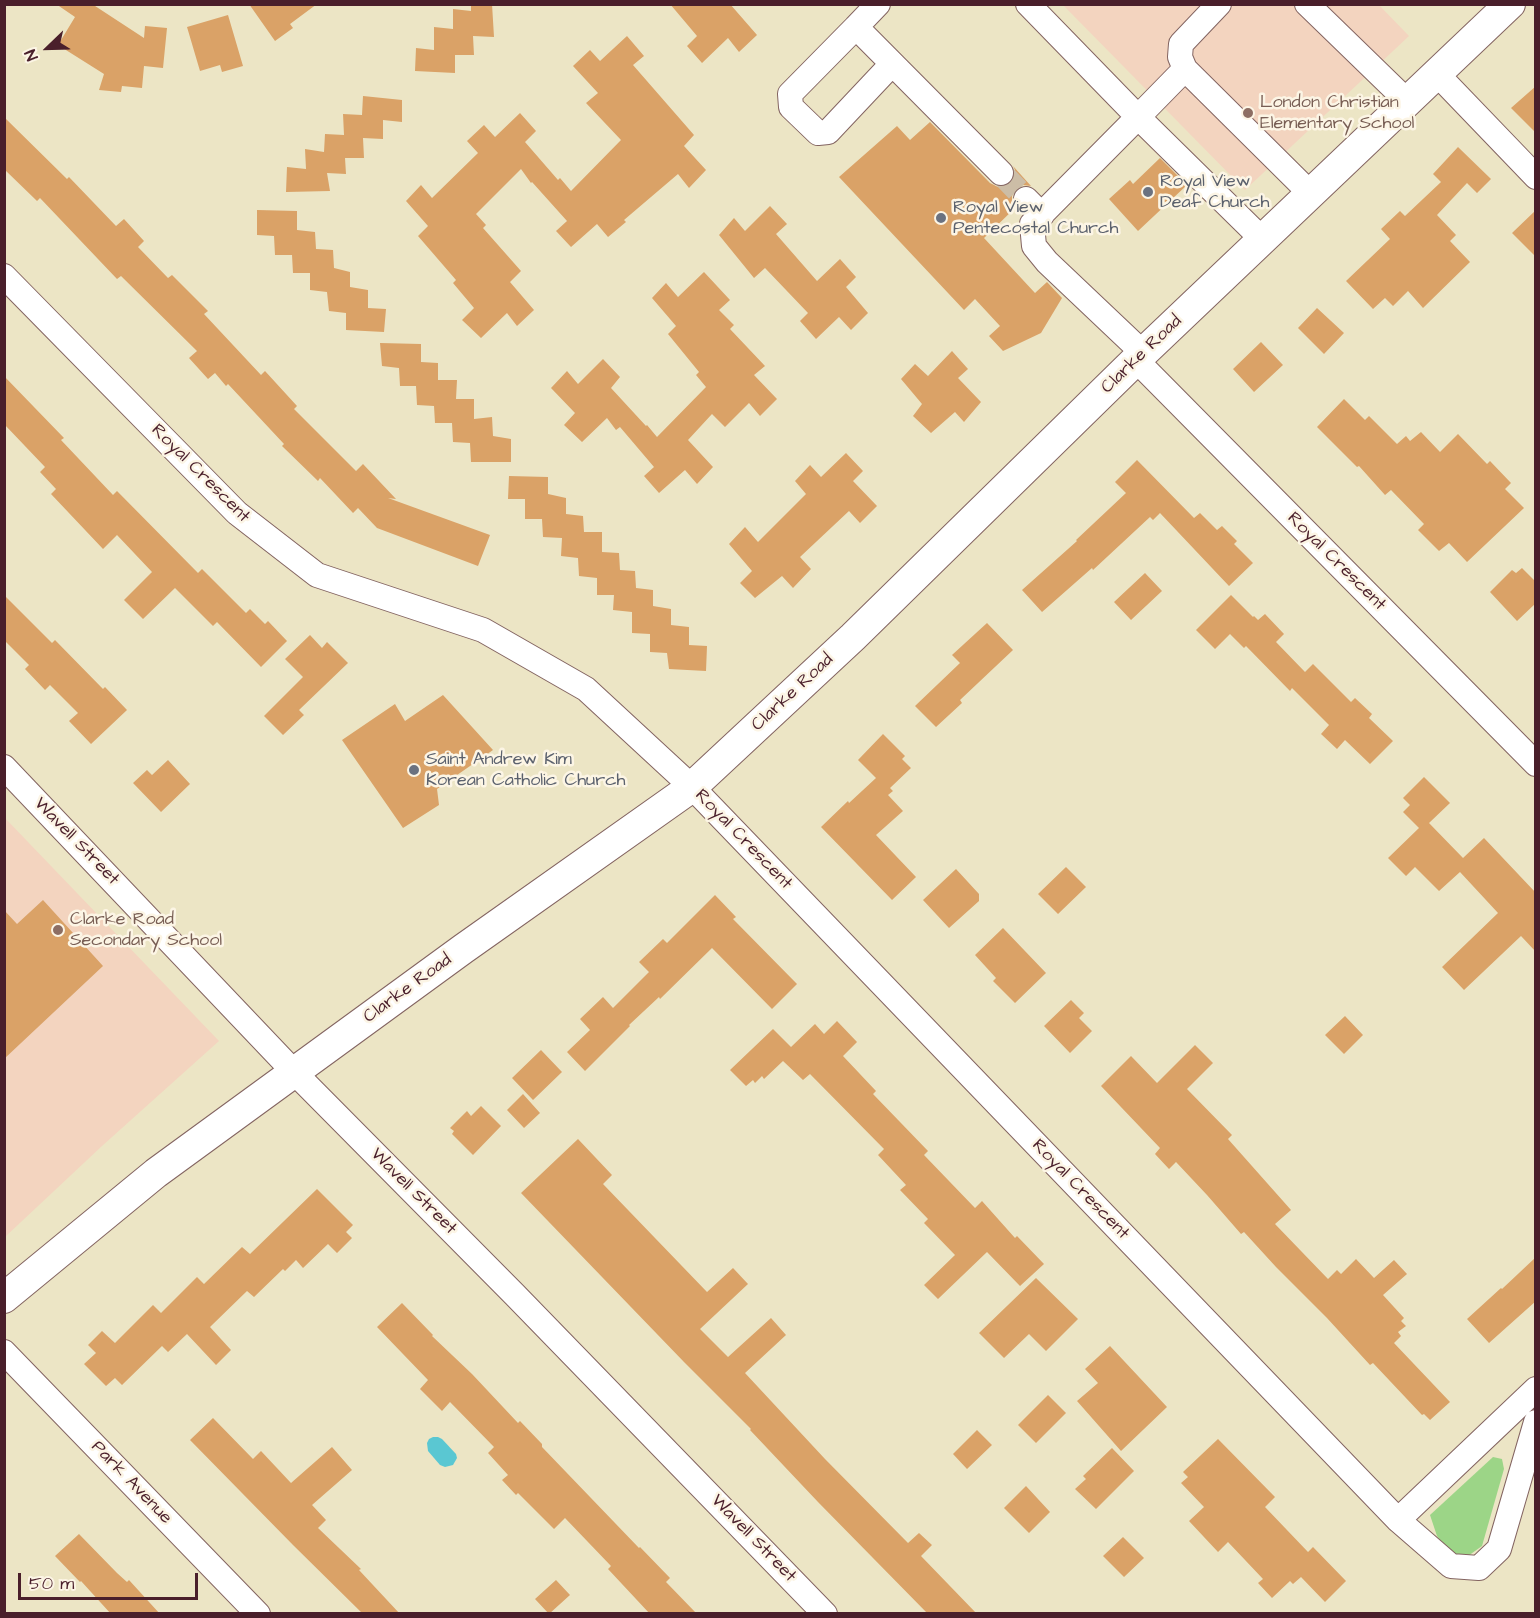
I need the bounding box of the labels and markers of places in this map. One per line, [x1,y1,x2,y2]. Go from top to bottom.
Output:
place label: London Christian Elementary School [1260,92,1414,134]
marker: London Christian Elementary School [1241,106,1255,120]
place label: Royal View Deaf Church [1160,171,1269,213]
marker: Royal View Deaf Church [1141,185,1155,199]
place label: Royal View Pentecostal Church [953,197,1118,240]
marker: Royal View Pentecostal Church [934,211,948,225]
place label: Saint Andrew Kim Korean Catholic Church [426,749,625,792]
marker: Saint Andrew Kim Korean Catholic Church [407,763,421,777]
place label: Clarke Road Secondary School [70,909,222,952]
marker: Clarke Road Secondary School [51,923,65,937]

